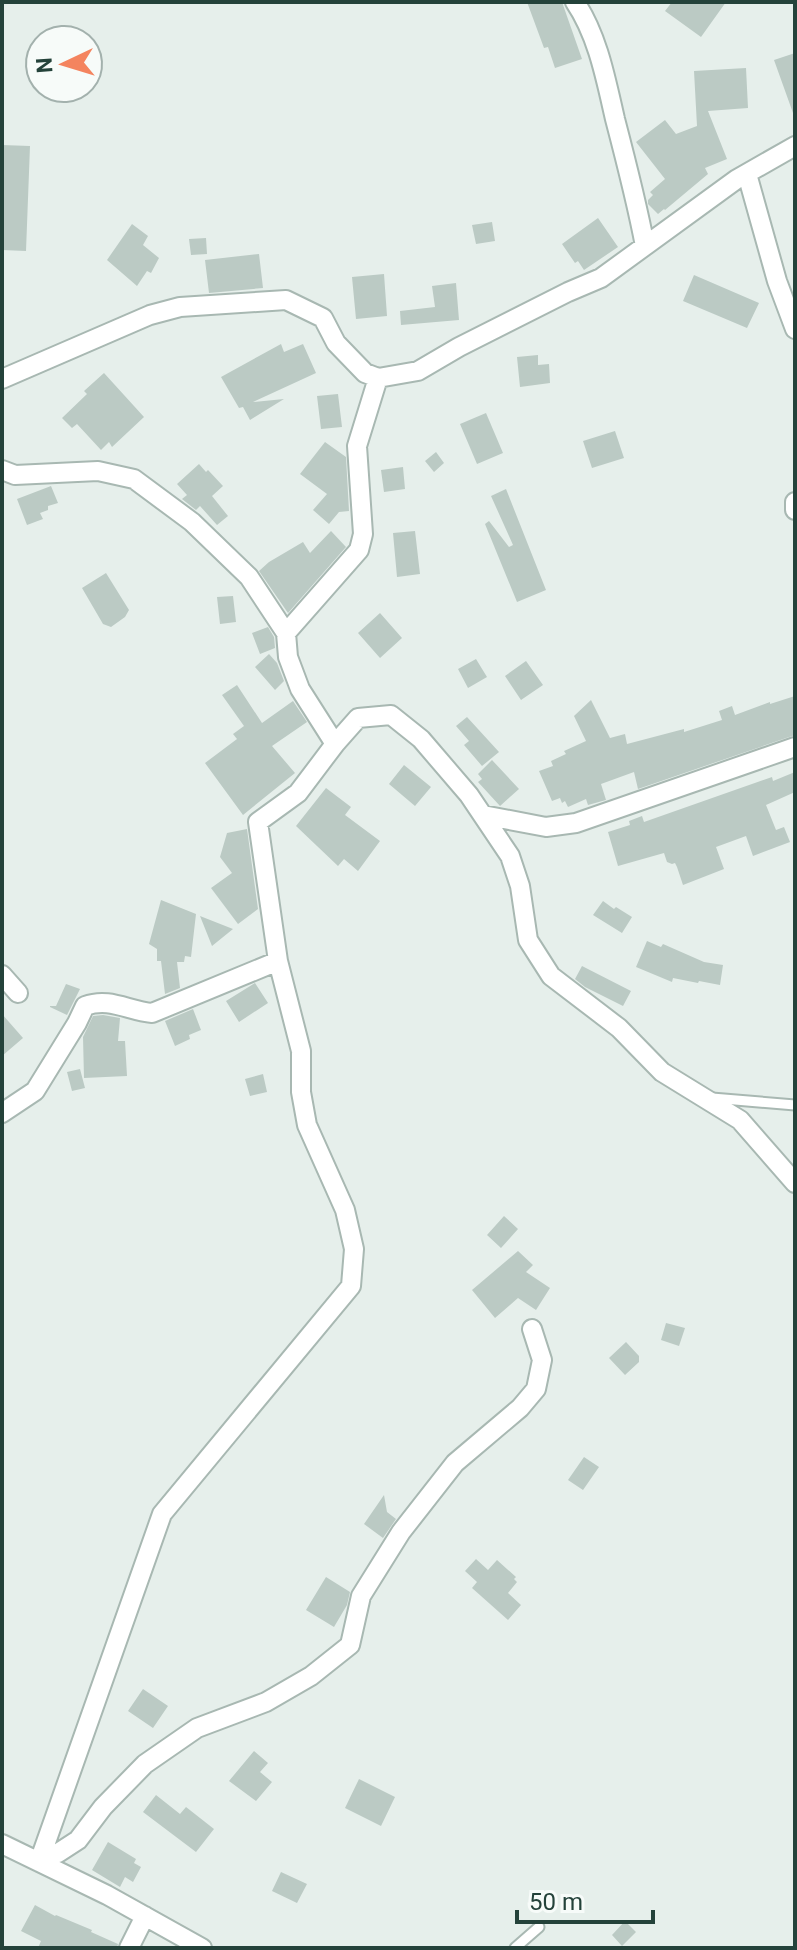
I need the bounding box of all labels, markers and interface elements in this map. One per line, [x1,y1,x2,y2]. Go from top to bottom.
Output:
north arrow [24,24,104,104]
text: N [32,57,58,74]
scale bar [517,1874,653,1924]
text: 50 m [529,1888,583,1916]

